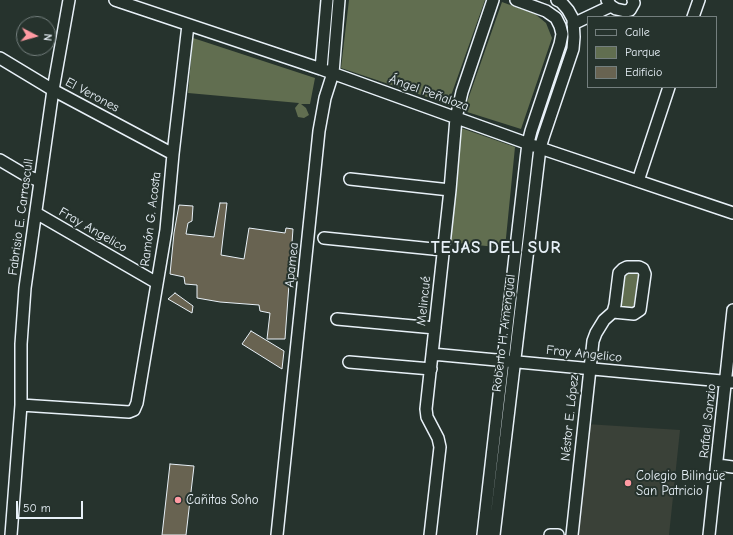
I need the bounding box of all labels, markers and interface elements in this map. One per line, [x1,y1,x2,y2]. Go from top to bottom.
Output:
north arrow [16,16,56,56]
legend [587,16,717,88]
text: Calle [625,25,650,39]
text: N [41,33,54,41]
text: Parque [625,45,660,59]
text: Edificio [625,65,662,79]
street label: Ángel Peñaloza [387,71,471,115]
street label: El Verones [62,74,122,116]
street label: Fabrisio E. Carrascull [5,158,37,276]
street label: Ramón G. Acosta [137,171,165,267]
street label: Fray Angelico [56,204,130,256]
district label: TEJAS DEL SUR [431,238,561,258]
street label: Apamea [282,242,302,288]
street label: Roberto H. Amengual [489,273,519,393]
street label: Melincué [414,275,434,327]
street label: Fray Angelico [545,342,623,366]
street label: Néstor E. López [558,374,582,462]
street label: Rafael Sanzio [696,383,720,459]
place label: Colegio Bilingüe San Patricio [636,468,725,499]
marker: Colegio Bilingüe San Patricio [623,478,633,488]
place label: Cañitas Soho [186,492,259,508]
scale bar [18,493,85,519]
marker: Cañitas Soho [173,495,183,505]
text: 50 m [23,501,51,515]

